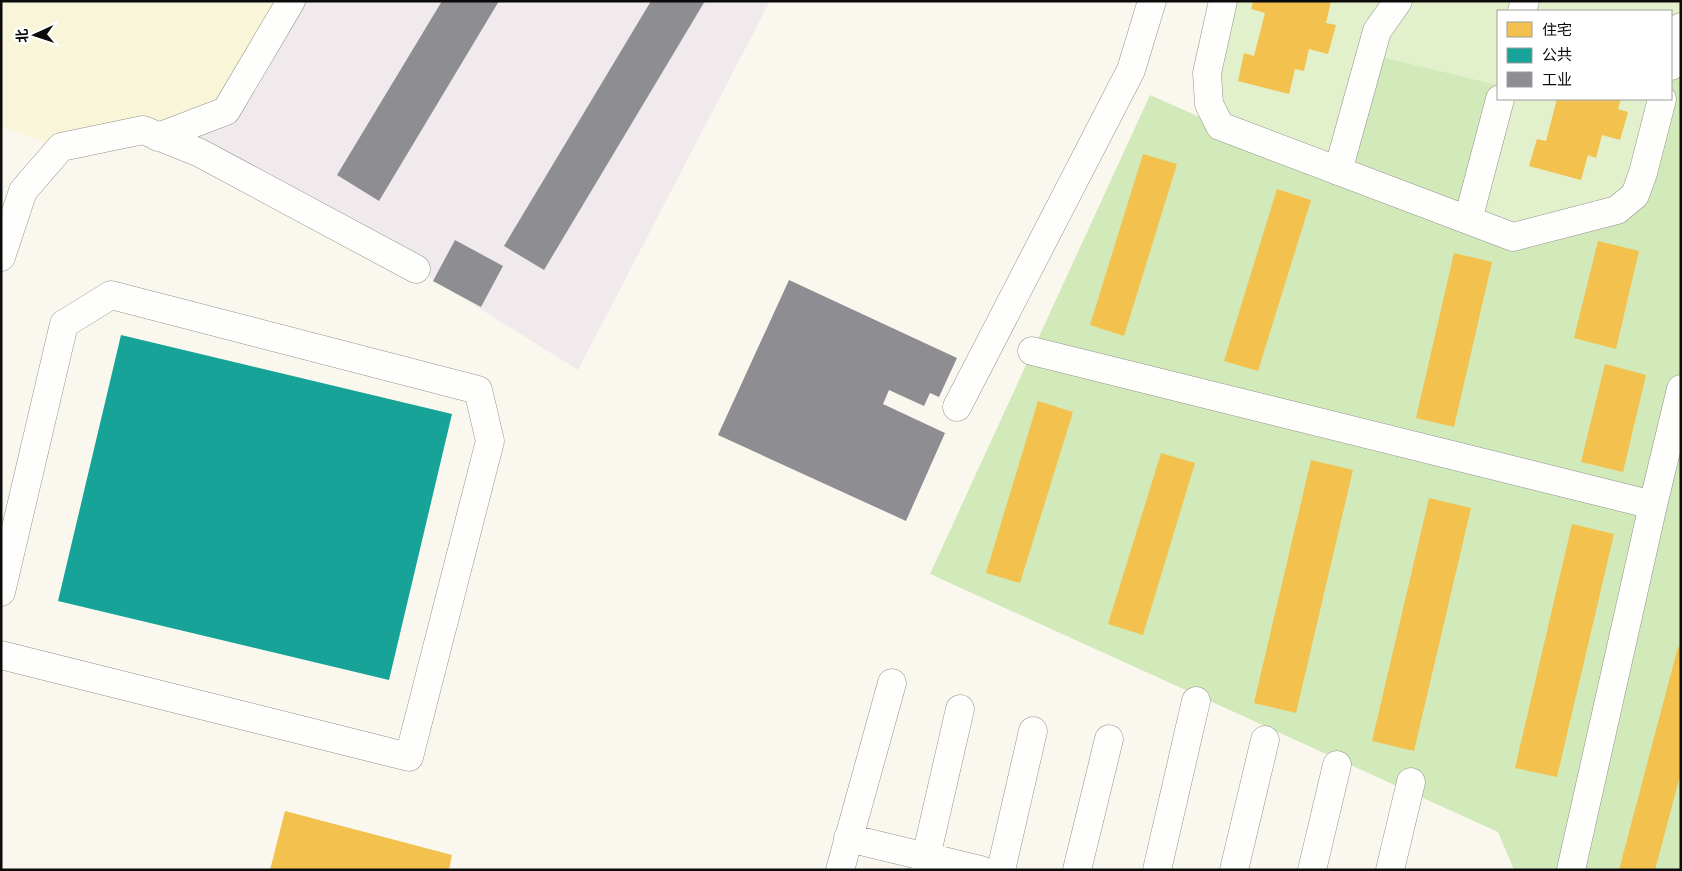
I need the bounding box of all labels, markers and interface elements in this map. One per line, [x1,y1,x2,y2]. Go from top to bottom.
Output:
north arrow [10,10,60,60]
legend [1497,10,1672,100]
text: 住宅 [1542,19,1572,39]
text: 北 [12,28,31,43]
text: 公共 [1542,44,1572,64]
text: 工业 [1542,69,1572,89]

